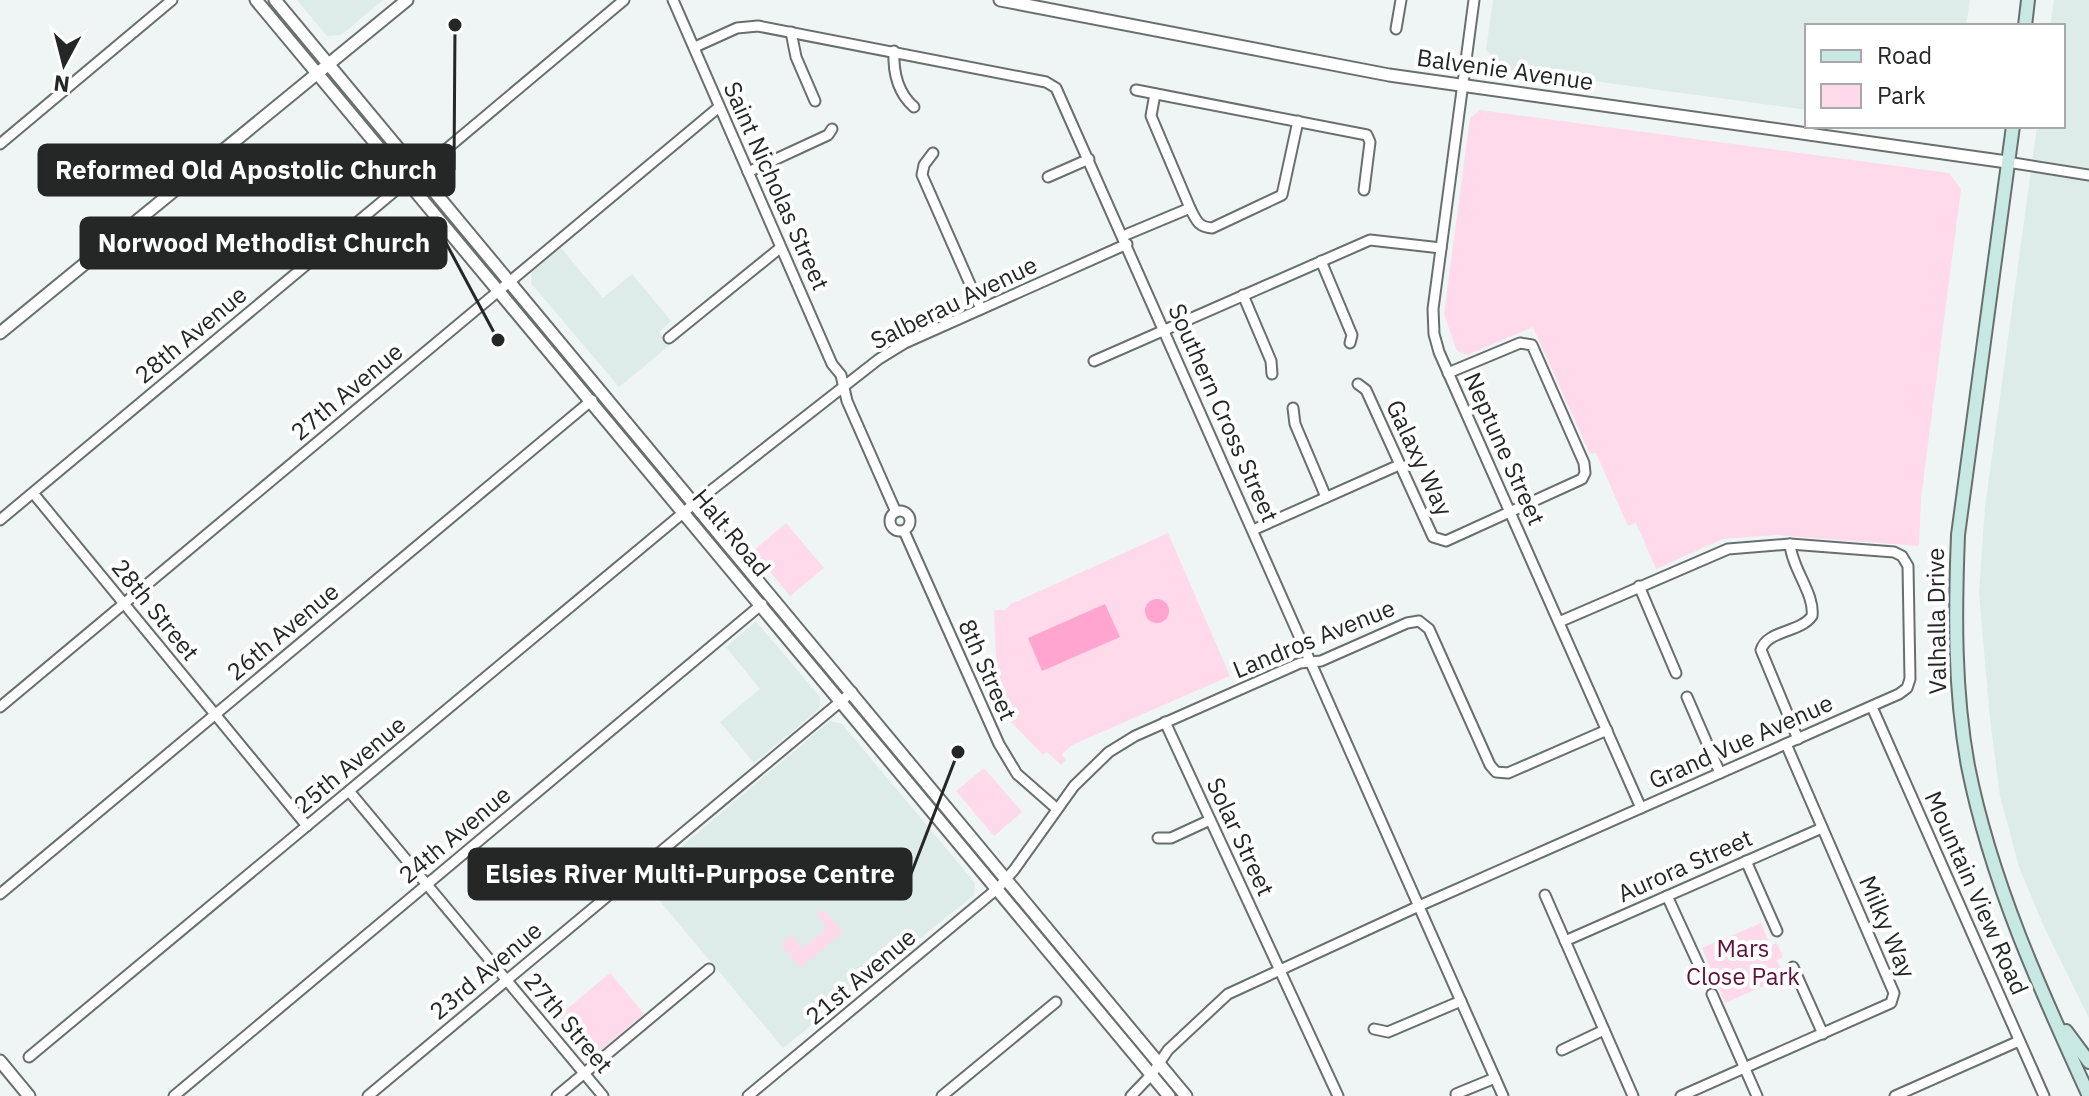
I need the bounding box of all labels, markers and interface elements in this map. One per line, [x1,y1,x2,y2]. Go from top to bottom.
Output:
north arrow [24,24,104,104]
legend [1805,24,2065,128]
text: Road [1877,39,1932,71]
street label: Balvenie Avenue [1415,41,1596,97]
text: N [52,69,71,100]
street label: Saint Nicholas Street [717,76,837,295]
text: Park [1877,79,1926,111]
callout: Reformed Old Apostolic Church [39,145,454,195]
text: Reformed Old Apostolic Church [55,152,437,186]
callout: Norwood Methodist Church [81,218,446,268]
text: Norwood Methodist Church [98,225,430,259]
street label: Salberau Avenue [865,248,1042,356]
street label: 28th Avenue [128,278,253,390]
street label: Southern Cross Street [1161,298,1287,527]
street label: 27th Avenue [284,335,409,447]
street label: Neptune Street [1457,367,1553,530]
street label: Galaxy Way [1379,394,1461,521]
street label: Halt Road [686,482,778,583]
street label: Valhalla Drive [1919,547,1953,695]
street label: 28th Street [105,552,207,667]
street label: 26th Avenue [220,575,345,687]
street label: Landros Avenue [1228,591,1399,685]
street label: 8th Street [951,614,1024,725]
street label: Grand Vue Avenue [1644,686,1838,796]
street label: 25th Avenue [287,708,412,820]
street label: Solar Street [1200,772,1282,901]
street label: 24th Avenue [392,778,517,890]
street label: Mountain View Road [1918,786,2036,999]
street label: Aurora Street [1612,821,1757,909]
callout: Elsies River Multi-Purpose Centre [469,849,911,899]
text: Elsies River Multi-Purpose Centre [485,856,895,890]
street label: Milky Way [1852,871,1924,983]
street label: 23rd Avenue [423,914,548,1027]
street label: 21st Avenue [799,921,922,1032]
park label: Mars Close Park [1686,932,1800,992]
street label: 27th Street [517,965,620,1080]

